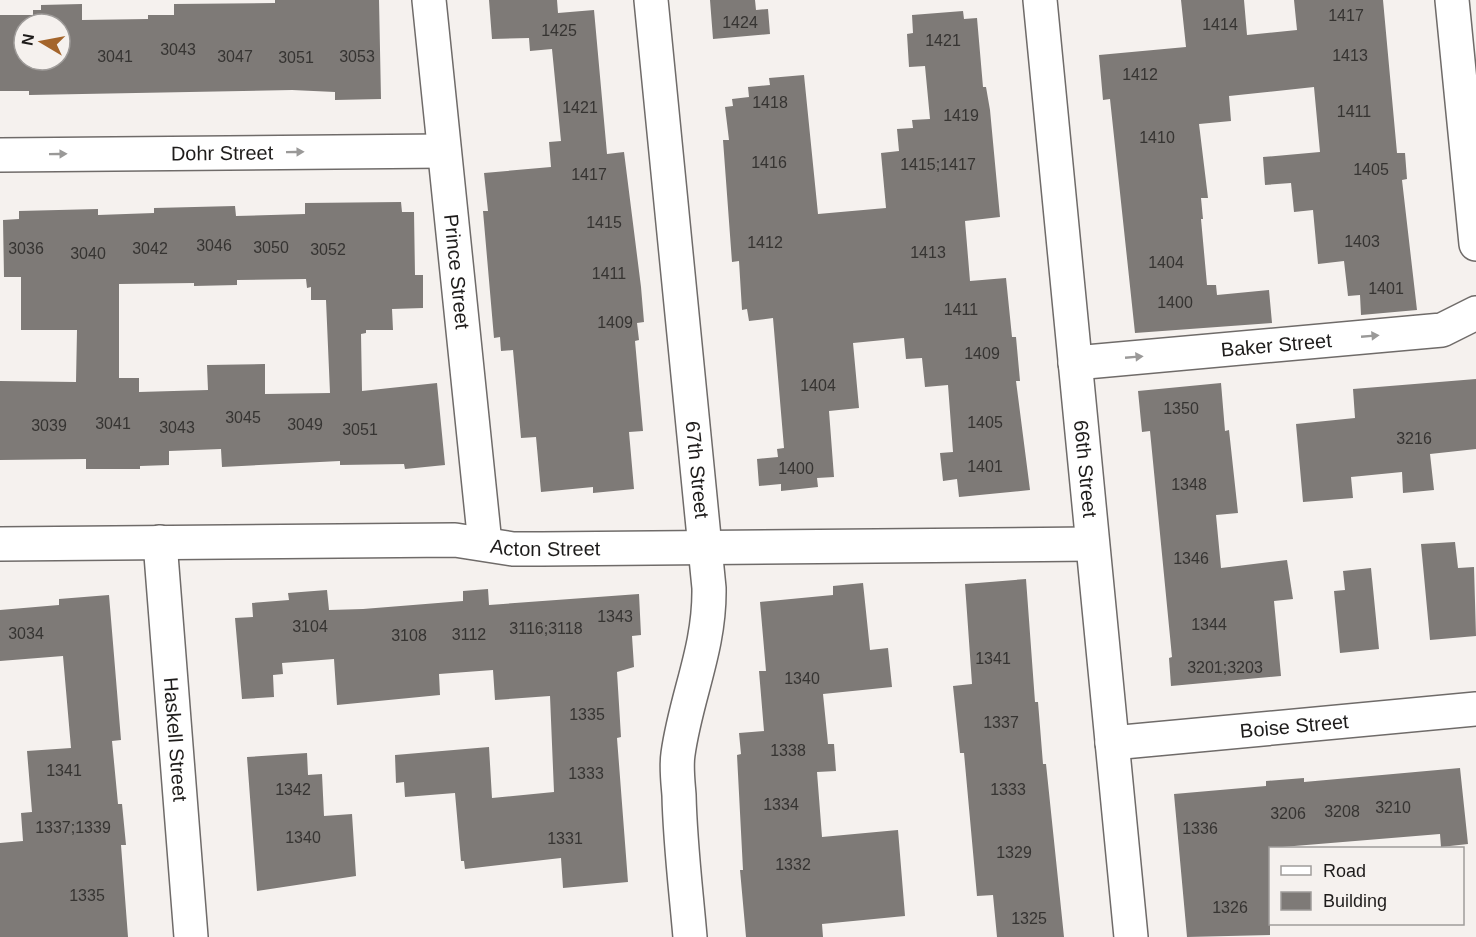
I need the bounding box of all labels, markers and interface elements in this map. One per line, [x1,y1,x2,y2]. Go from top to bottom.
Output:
house number: 1417 [1328,7,1364,24]
north arrow [12,12,72,72]
house number: 1424 [722,14,758,31]
house number: 1414 [1202,16,1238,33]
house number: 1425 [541,22,577,39]
text: N [18,32,37,47]
house number: 1421 [925,32,961,49]
house number: 3043 [160,41,196,58]
house number: 1413 [1332,47,1368,64]
house number: 3041 [97,48,133,65]
house number: 3047 [217,48,253,65]
house number: 3053 [339,48,375,65]
house number: 3051 [278,49,314,66]
house number: 1412 [1122,66,1158,83]
house number: 1418 [752,94,788,111]
house number: 1421 [562,99,598,116]
house number: 1411 [1337,103,1371,120]
house number: 1419 [943,107,979,124]
house number: 1410 [1139,129,1175,146]
street label: Dohr Street [171,142,274,164]
one-way arrow [286,147,305,157]
one-way arrow [49,149,68,159]
house number: 1416 [751,154,787,171]
house number: 1415;1417 [900,156,976,173]
house number: 1405 [1353,161,1389,178]
house number: 1417 [571,166,607,183]
street label: Prince Street [440,213,474,331]
house number: 1415 [586,214,622,231]
house number: 1403 [1344,233,1380,250]
house number: 1412 [747,234,783,251]
house number: 3046 [196,237,232,254]
house number: 3050 [253,239,289,256]
house number: 3036 [8,240,44,257]
house number: 3042 [132,240,168,257]
house number: 3052 [310,241,346,258]
house number: 1413 [910,244,946,261]
house number: 3040 [70,245,106,262]
house number: 1404 [1148,254,1184,271]
house number: 1411 [592,265,626,282]
house number: 1401 [1368,280,1404,297]
house number: 1400 [1157,294,1193,311]
house number: 1411 [944,301,978,318]
house number: 1409 [597,314,633,331]
street label: Baker Street [1220,329,1333,361]
one-way arrow [1360,331,1379,341]
house number: 1409 [964,345,1000,362]
one-way arrow [1124,352,1143,362]
house number: 1404 [800,377,836,394]
house number: 1350 [1163,400,1199,417]
house number: 3045 [225,409,261,426]
house number: 1405 [967,414,1003,431]
house number: 3041 [95,415,131,432]
house number: 3049 [287,416,323,433]
house number: 3039 [31,417,67,434]
house number: 3043 [159,419,195,436]
street label: 66th Street [1070,419,1101,519]
street label: 67th Street [682,420,713,520]
house number: 3051 [342,421,378,438]
house number: 3216 [1396,430,1432,447]
house number: 1401 [967,458,1003,475]
house number: 1400 [778,460,814,477]
house number: 1348 [1171,476,1207,493]
street label: Acton Street [489,535,601,560]
house number: 1346 [1173,550,1209,567]
house number: 1343 [597,608,633,625]
house number: 1344 [1191,616,1227,633]
house number: 3104 [292,618,328,635]
house number: 3116;3118 [509,620,583,637]
house number: 3034 [8,625,44,642]
house number: 3112 [452,626,486,643]
house number: 3108 [391,627,427,644]
house number: 1341 [975,650,1011,667]
house number: 3201;3203 [1187,659,1263,676]
house number: 1340 [784,670,820,687]
street label: Haskell Street [160,676,191,803]
house number: 1335 [569,706,605,723]
street label: Boise Street [1239,710,1350,742]
house number: 1337 [983,714,1019,731]
house number: 1338 [770,742,806,759]
house number: 1341 [46,762,82,779]
house number: 1333 [568,765,604,782]
house number: 1342 [275,781,311,798]
house number: 1333 [990,781,1026,798]
house number: 1334 [763,796,799,813]
house number: 3210 [1375,799,1411,816]
house number: 3208 [1324,803,1360,820]
house number: 3206 [1270,805,1306,822]
house number: 1337;1339 [35,819,111,836]
house number: 1336 [1182,820,1218,837]
house number: 1340 [285,829,321,846]
house number: 1331 [547,830,583,847]
house number: 1329 [996,844,1032,861]
legend [1269,847,1464,925]
house number: 1332 [775,856,811,873]
text: Road [1323,861,1366,881]
house number: 1335 [69,887,105,904]
text: Building [1323,891,1387,911]
house number: 1326 [1212,899,1248,916]
house number: 1325 [1011,910,1047,927]

